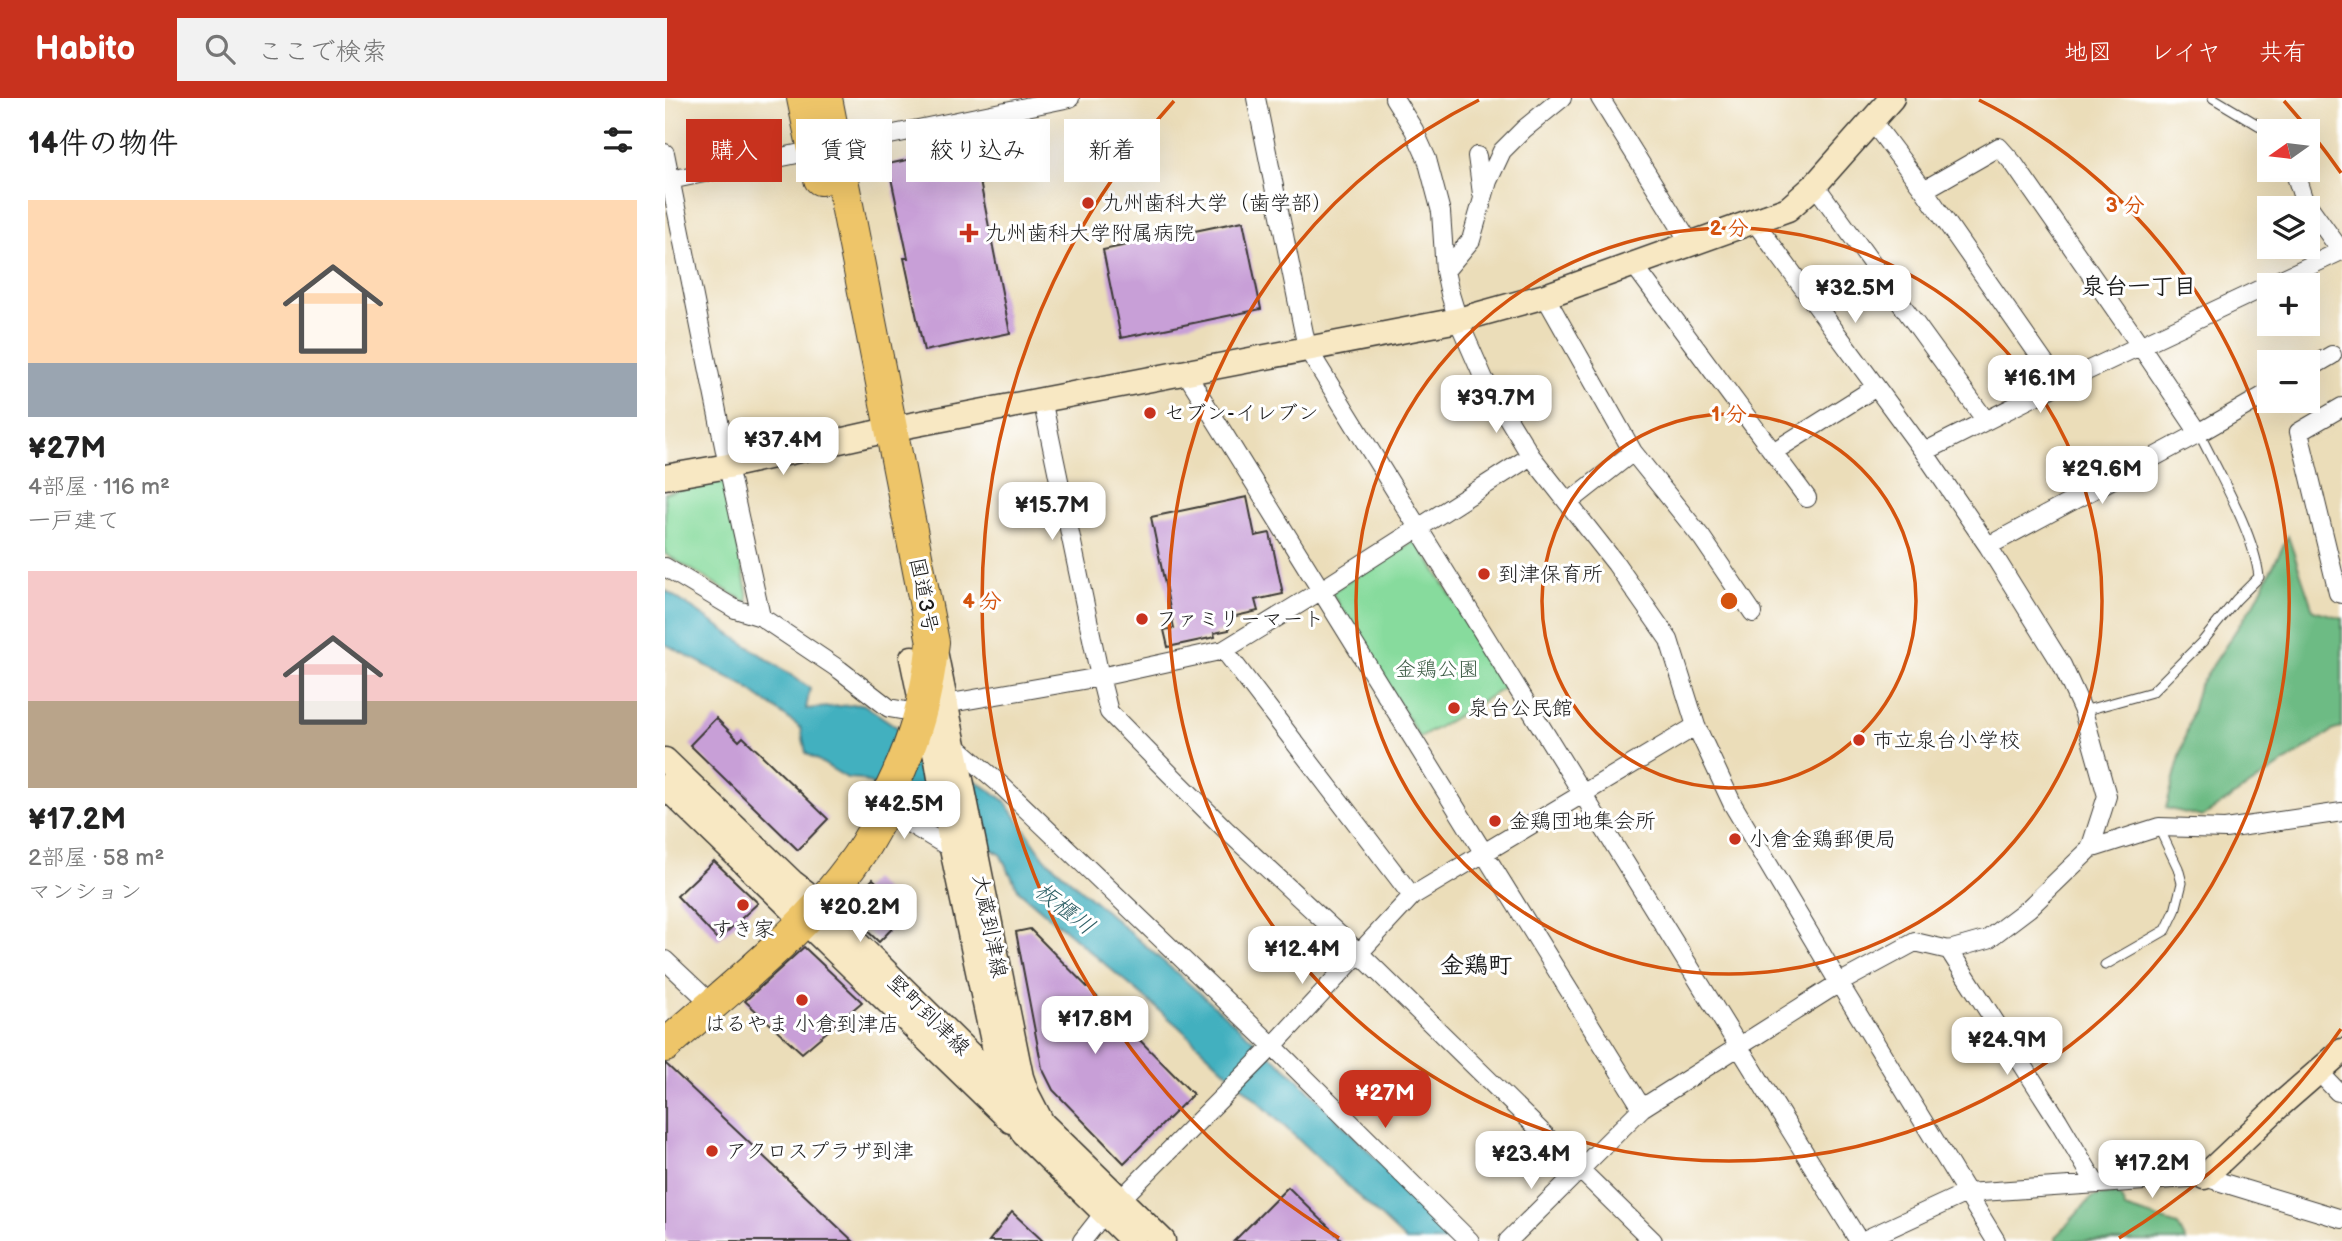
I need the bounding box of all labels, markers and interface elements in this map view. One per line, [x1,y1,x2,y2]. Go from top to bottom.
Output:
search box [177,18,667,81]
text: Habito [35,29,135,69]
icon: search [201,30,239,68]
text: ここで検索 [257,37,387,68]
text: 地図 [2064,38,2112,67]
text: レイヤ [2150,38,2221,67]
text: 共有 [2259,38,2307,67]
chip: 購入 [686,119,782,182]
chip: 賃貸 [796,119,892,182]
chip: 絞り込み [906,119,1050,182]
chip: 新着 [1064,119,1160,182]
north arrow [2257,119,2321,182]
map controls [2257,119,2320,413]
icon: filters [599,121,637,159]
text: 14件の物件 [28,126,178,162]
place label: 九州歯科大学（歯学部） [1102,191,1333,216]
text: 3 分 [2106,193,2144,218]
marker: 九州歯科大学（歯学部） [1080,195,1096,211]
button: layers [2257,196,2320,259]
text: 2 分 [1709,216,1749,241]
place label: 九州歯科大学附属病院 [985,221,1195,246]
marker: 九州歯科大学附属病院 [959,223,979,243]
icon: home [270,246,396,372]
pin: ¥32.5M [1798,266,1912,325]
district label: 泉台一丁目 [2082,273,2197,301]
button: + [2257,273,2320,336]
text: ¥32.5M [1815,274,1895,302]
button: − [2257,350,2320,413]
pin: ¥16.1M [1983,356,2097,415]
text: ¥16.1M [2004,364,2076,392]
pin: ¥39.7M [1439,376,1553,435]
text: ¥39.7M [1457,384,1535,412]
place label: セブン-イレブン [1164,401,1319,426]
text: 1 分 [1711,402,1747,427]
marker: セブン-イレブン [1142,405,1158,421]
pin: ¥37.4M [726,418,840,477]
text: ¥37.4M [744,426,822,454]
text: ¥27M [28,431,106,467]
pin: ¥29.6M [2045,446,2159,506]
text: ¥29.6M [2062,455,2142,483]
text: 4部屋 · 116 m² [28,473,170,501]
pin: ¥15.7M [995,482,1109,542]
text: ¥15.7M [1015,491,1089,519]
text: 一戸建て [28,507,120,535]
street label: 国道3号 [904,555,943,635]
place label: 到津保育所 [1498,562,1603,587]
marker: 到津保育所 [1476,566,1492,582]
text: 4 分 [962,589,1002,614]
centre of rings [1717,589,1741,613]
place label: ファミリーマート [1156,607,1324,632]
marker: ファミリーマート [1134,611,1150,627]
icon: home [270,617,396,743]
park label: 金鶏公園 [1395,657,1479,682]
place label: 泉台公民館 [1468,696,1573,721]
marker: 泉台公民館 [1446,700,1462,716]
place label: 市立泉台小学校 [1873,728,2020,753]
marker: 市立泉台小学校 [1851,732,1867,748]
pin: ¥42.5M [847,782,961,841]
text: ¥42.5M [864,790,944,818]
text: ¥17.2M [28,802,126,838]
place label: 金鶏団地集会所 [1509,809,1656,834]
marker: 金鶏団地集会所 [1487,813,1503,829]
place label: 小倉金鶏郵便局 [1749,827,1896,852]
marker: 小倉金鶏郵便局 [1727,831,1743,847]
text: 2部屋 · 58 m² [28,844,164,872]
street label: 大蔵到津線 [967,872,1012,980]
water label: 板櫃川 [1029,877,1100,941]
text: マンション [28,878,142,906]
pin: ¥20.2M [803,884,917,944]
text: ¥20.2M [820,893,900,921]
marker: すき家 [735,897,751,913]
place label: すき家 [712,917,775,942]
pin: ¥12.4M [1245,926,1359,986]
text: ¥12.4M [1264,935,1340,963]
district label: 金鶏町 [1440,951,1512,980]
street label: 堅町到津線 [882,970,975,1061]
marker: はるやま 小倉到津店 [794,992,810,1008]
pin: ¥17.8M [1038,996,1152,1056]
text: ¥17.8M [1057,1005,1133,1033]
place label: はるやま 小倉到津店 [705,1012,899,1037]
pin: ¥24.9M [1950,1018,2064,1077]
text: ¥24.9M [1968,1026,2046,1054]
pin: ¥27M [1344,1070,1426,1130]
text: ¥27M [1355,1079,1415,1107]
pin: ¥23.4M [1474,1132,1588,1191]
place label: アクロスプラザ到津 [726,1139,914,1164]
text: ¥23.4M [1491,1140,1571,1168]
pin: ¥17.2M [2095,1140,2209,1200]
marker: アクロスプラザ到津 [704,1143,720,1159]
text: ¥17.2M [2114,1149,2190,1177]

